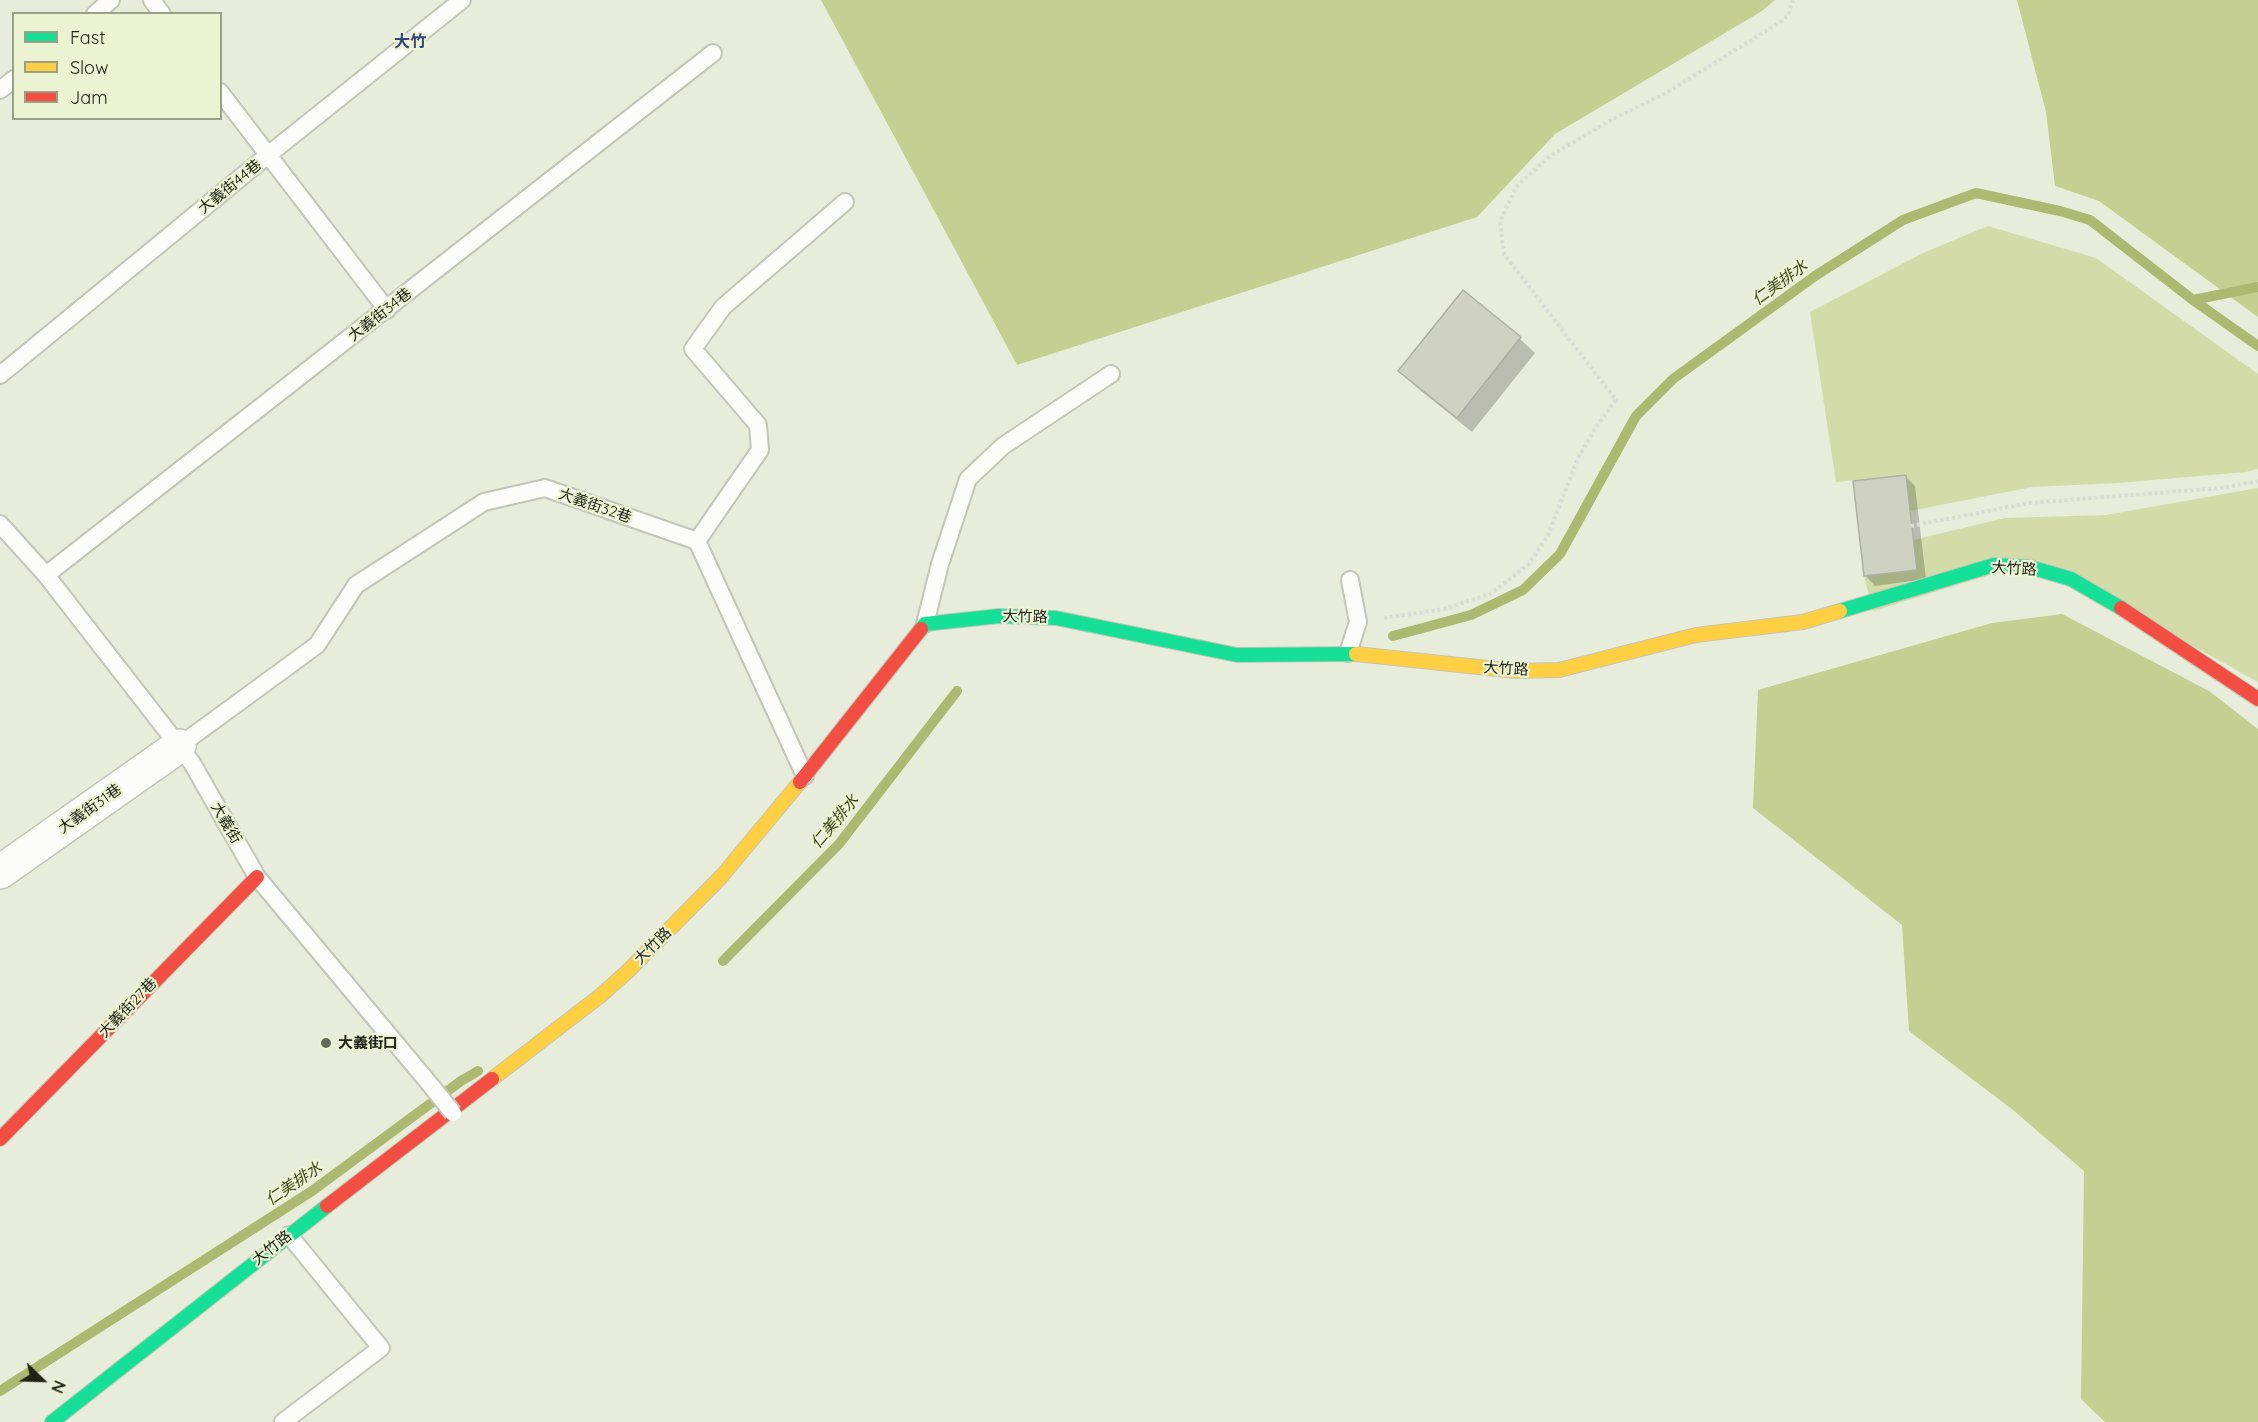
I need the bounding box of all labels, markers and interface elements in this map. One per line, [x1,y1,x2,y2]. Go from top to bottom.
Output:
legend [12,12,222,120]
text: Fast [70,26,105,49]
district label: 大竹 [394,32,426,52]
text: Slow [70,56,108,79]
text: Jam [70,86,108,109]
street label: 大義街44巷 [195,156,265,218]
water label: 仁美排水 [1748,256,1812,310]
street label: 大義街34巷 [345,285,415,345]
street label: 大義街32巷 [556,485,634,527]
street label: 大竹路 [1991,559,2037,579]
street label: 大竹路 [1002,608,1048,626]
street label: 大竹路 [1483,659,1529,679]
street label: 大義街31巷 [55,781,125,837]
water label: 仁美排水 [807,791,863,853]
street label: 大義街 [207,799,245,847]
street label: 大竹路 [631,924,675,968]
street label: 大義街27巷 [95,975,161,1041]
place label: 大義街口 [338,1034,398,1052]
marker: 大義街口 [319,1036,333,1050]
water label: 仁美排水 [262,1158,326,1210]
street label: 大竹路 [249,1227,295,1269]
north arrow [12,1350,72,1410]
text: N [47,1378,70,1396]

